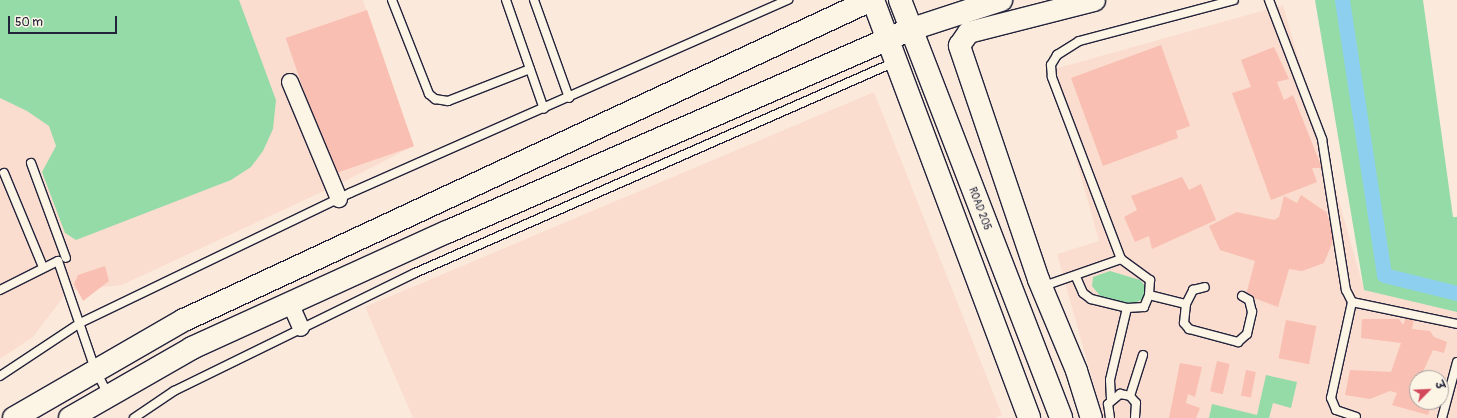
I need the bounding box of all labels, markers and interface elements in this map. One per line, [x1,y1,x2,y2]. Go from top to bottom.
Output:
scale bar [10,8,119,34]
text: 50 m [15,15,43,30]
street label: ROAD 205 [965,186,993,232]
north arrow [1409,370,1449,410]
text: उ [1432,379,1447,391]

